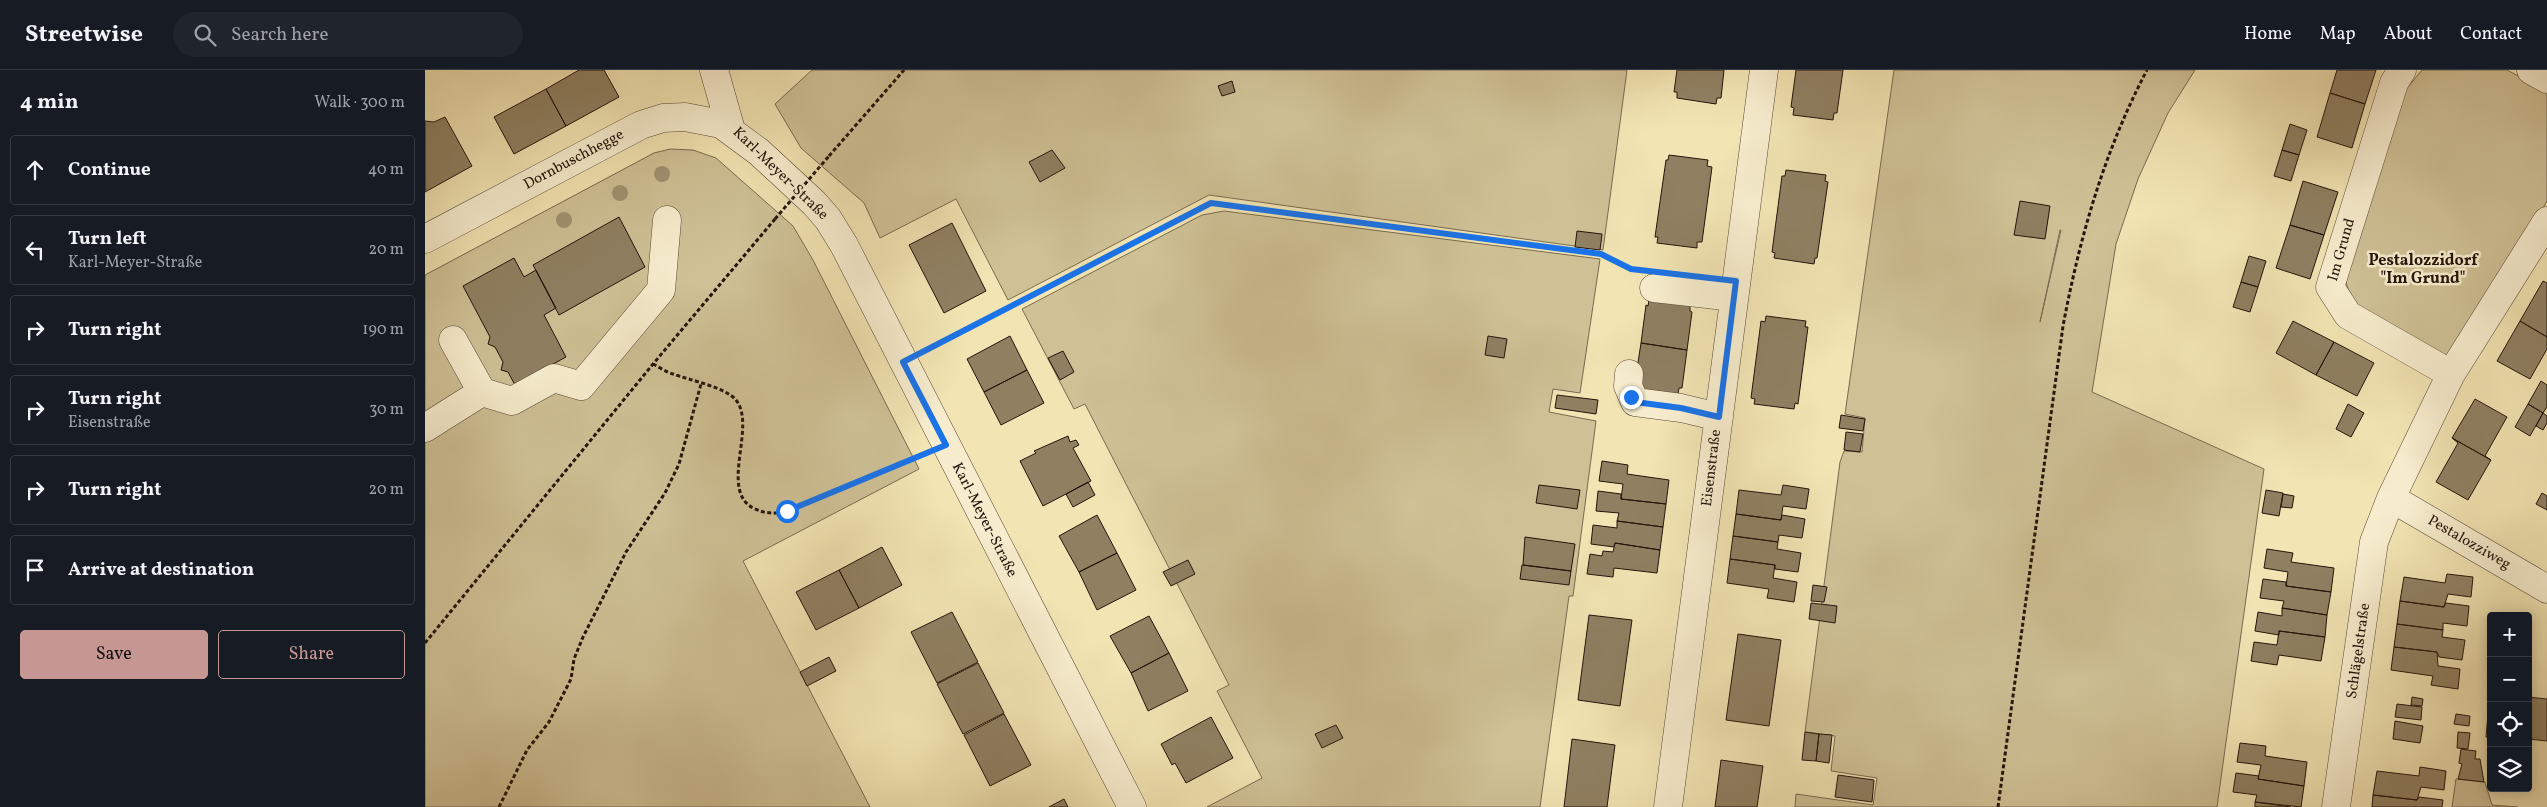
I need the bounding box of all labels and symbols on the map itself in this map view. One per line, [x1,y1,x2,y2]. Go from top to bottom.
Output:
street label: Karl-Meyer-Straße [727,123,833,225]
street label: Dornbuschhegge [520,125,628,195]
street label: Im Grund [2323,216,2361,284]
district label: Pestalozzidorf "Im Grund" [2368,250,2479,290]
route end [1620,386,1643,409]
street label: Eisenstraße [1697,428,1727,508]
street label: Karl-Meyer-Straße [946,459,1022,581]
route start [776,500,799,523]
street label: Pestalozziweg [2424,511,2515,575]
street label: Schlägelstraße [2342,602,2376,700]

